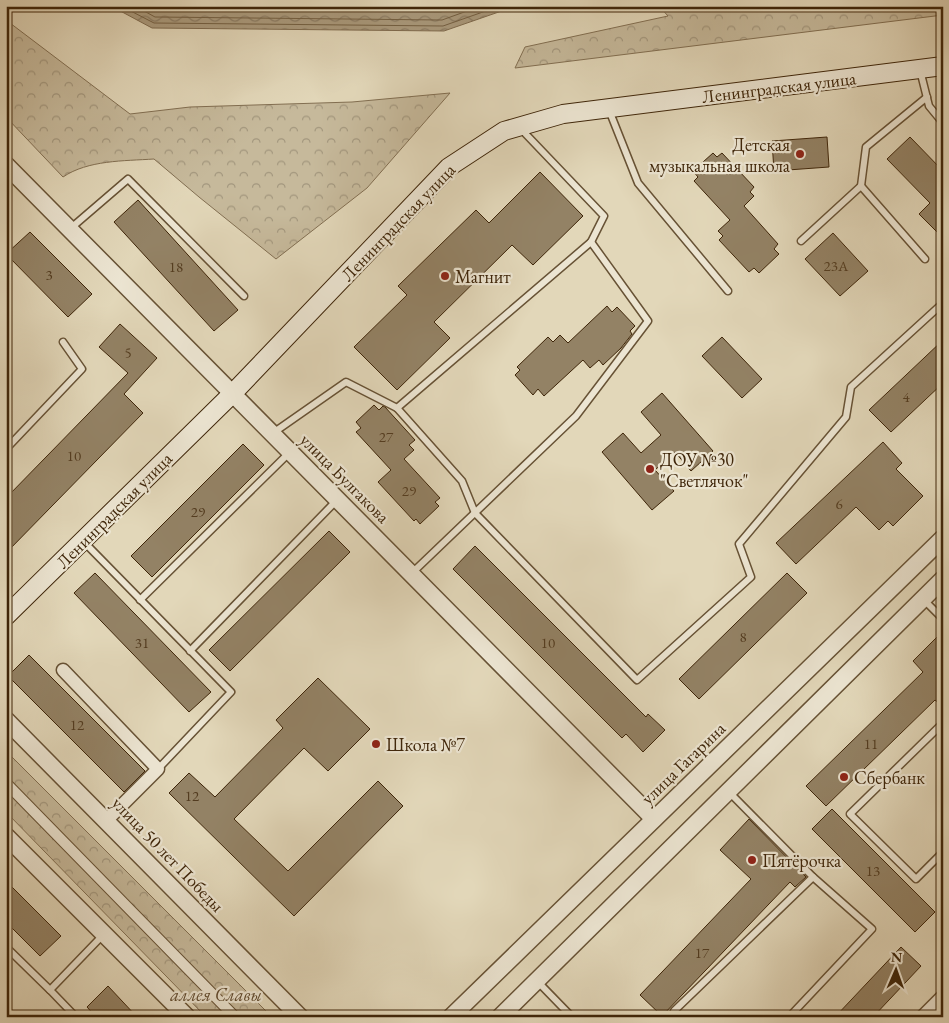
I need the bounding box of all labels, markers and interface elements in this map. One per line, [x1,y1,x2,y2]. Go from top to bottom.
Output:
street label: Ленинградская улица [701,66,858,108]
place label: Детская музыкальная школа [649,133,791,177]
marker: Детская музыкальная школа [794,148,806,160]
street label: Ленинградская улица [336,158,461,286]
house number: 23А [824,256,849,275]
house number: 18 [169,257,183,276]
house number: 3 [45,265,53,284]
place label: Магнит [455,265,511,288]
marker: Магнит [439,270,451,282]
house number: 5 [124,343,132,362]
house number: 4 [902,387,910,406]
house number: 27 [379,427,394,446]
street label: улица Булгакова [295,428,395,528]
street label: Ленинградская улица [51,446,178,573]
house number: 10 [67,446,81,465]
place label: ДОУ №30 "Светлячок" [660,448,749,492]
marker: ДОУ №30 "Светлячок" [644,463,656,475]
house number: 29 [402,481,416,500]
house number: 6 [835,494,843,513]
house number: 29 [191,502,205,521]
house number: 8 [739,627,747,646]
house number: 31 [135,633,149,652]
house number: 10 [541,633,555,652]
house number: 12 [70,715,85,734]
street label: улица Гагарина [636,716,731,809]
place label: Школа №7 [386,733,465,756]
house number: 11 [864,734,878,753]
marker: Школа №7 [370,738,382,750]
place label: Сбербанк [854,766,925,789]
marker: Сбербанк [838,771,850,783]
house number: 12 [185,786,200,805]
street label: улица 50 лет Победы [107,791,229,917]
place label: Пятёрочка [762,849,842,872]
marker: Пятёрочка [746,854,758,866]
house number: 13 [866,861,880,880]
house number: 17 [695,943,710,962]
north arrow [872,946,922,996]
text: N [890,948,903,966]
park label: аллея Славы [169,983,262,1006]

